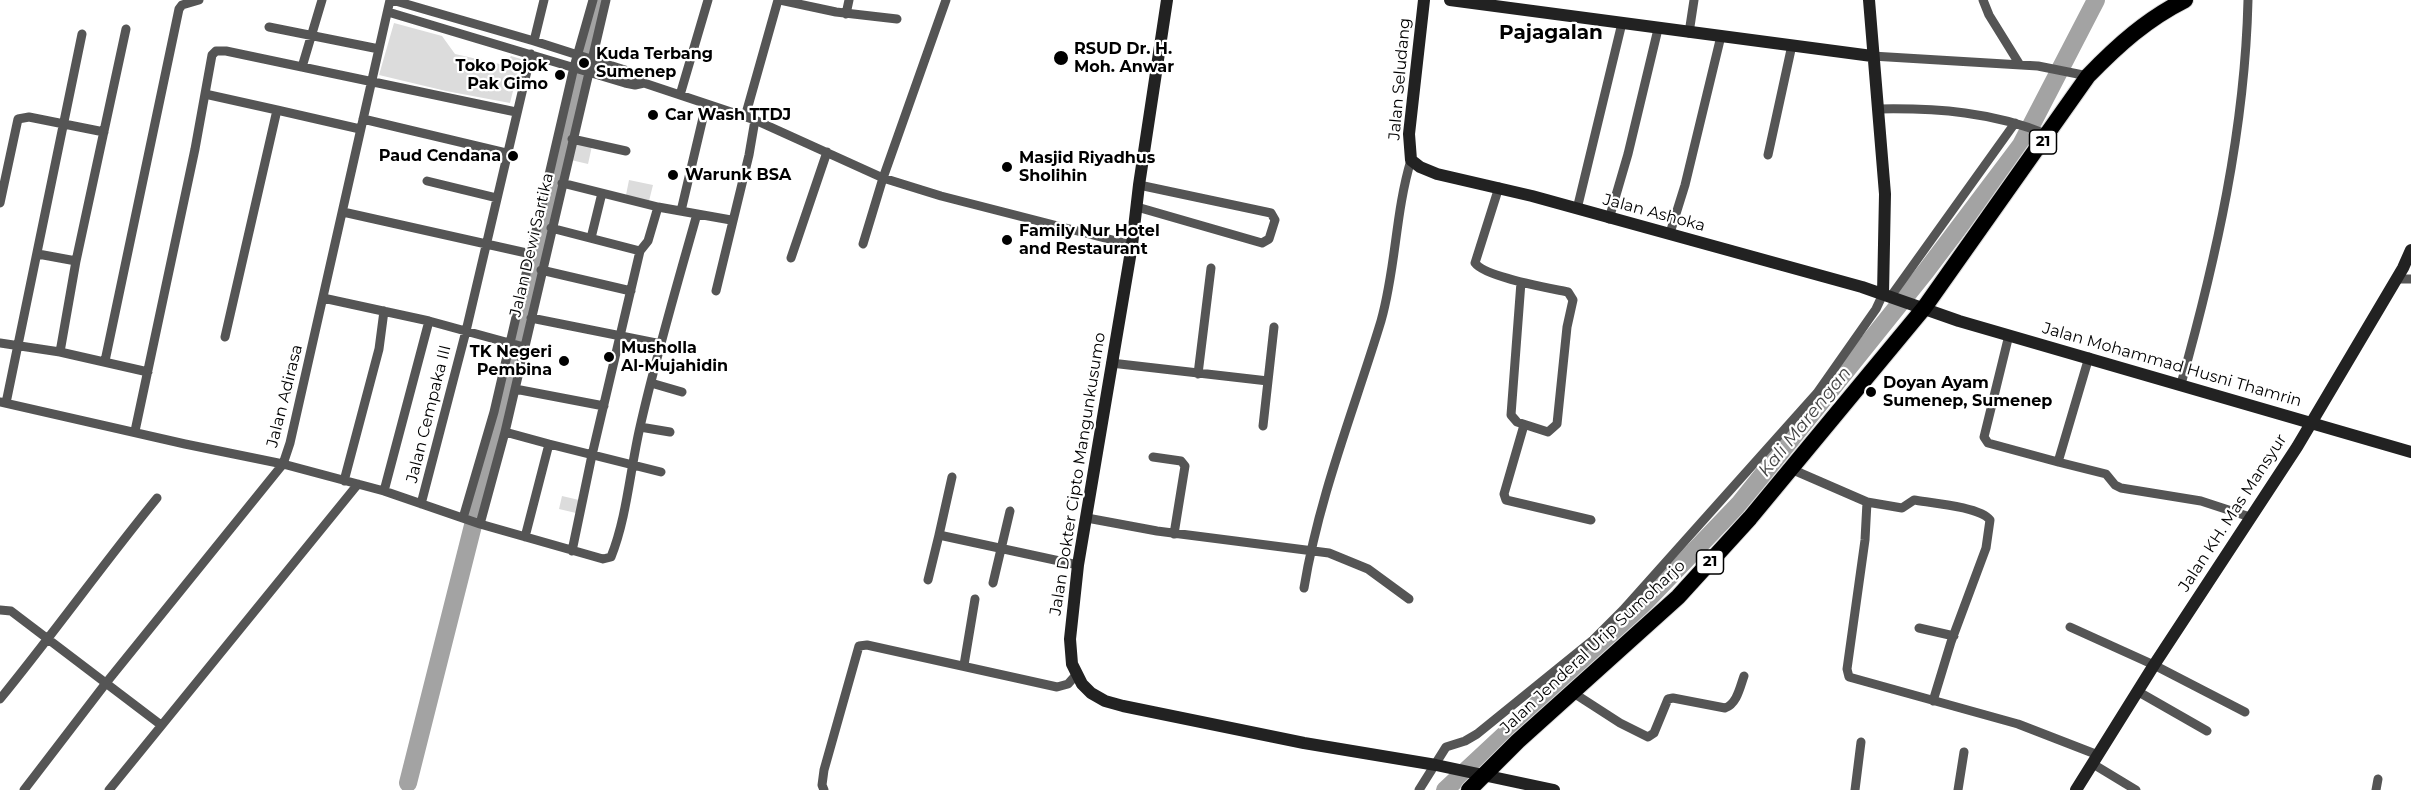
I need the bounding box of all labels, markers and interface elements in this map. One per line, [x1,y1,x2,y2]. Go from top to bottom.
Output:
street label: Jalan Seludang [1385,17,1415,141]
district label: Pajagalan [1499,21,1603,45]
place label: RSUD Dr. H. Moh. Anwar [1074,39,1174,77]
place label: Kuda Terbang Sumenep [596,44,713,82]
marker: RSUD Dr. H. Moh. Anwar [1052,49,1070,67]
place label: Toko Pojok Pak Gimo [456,56,548,94]
marker: Kuda Terbang Sumenep [577,56,591,70]
marker: Toko Pojok Pak Gimo [553,68,567,82]
place label: Car Wash TTDJ [665,105,791,125]
marker: Car Wash TTDJ [646,108,660,122]
road number: 21 [2030,130,2056,154]
place label: Paud Cendana [379,146,501,166]
place label: Masjid Riyadhus Sholihin [1019,148,1155,186]
marker: Paud Cendana [506,149,520,163]
marker: Masjid Riyadhus Sholihin [1000,160,1014,174]
place label: Warunk BSA [685,165,791,185]
marker: Warunk BSA [666,168,680,182]
street label: Jalan Dewi Sartika [506,171,558,319]
street label: Jalan Ashoka [1601,190,1707,236]
place label: Family Nur Hotel and Restaurant [1019,221,1160,259]
marker: Family Nur Hotel and Restaurant [1000,233,1014,247]
street label: Jalan Mohammad Husni Thamrin [2040,319,2304,411]
street label: Jalan Dokter Cipto Mangunkusumo [1046,331,1110,617]
place label: Musholla Al-Mujahidin [621,338,728,376]
place label: TK Negeri Pembina [470,342,552,380]
street label: Jalan Adirasa [263,343,307,449]
street label: Jalan Cempaka III [403,343,455,485]
marker: Musholla Al-Mujahidin [602,350,616,364]
marker: TK Negeri Pembina [557,354,571,368]
water label: Kali Marengan [1754,363,1856,481]
place label: Doyan Ayam Sumenep, Sumenep [1883,373,2052,411]
marker: Doyan Ayam Sumenep, Sumenep [1864,385,1878,399]
street label: Jalan KH. Mas Mansyur [2175,431,2291,595]
road number: 21 [1696,550,1724,574]
street label: Jalan Jenderal Urip Sumoharjo [1497,556,1689,738]

